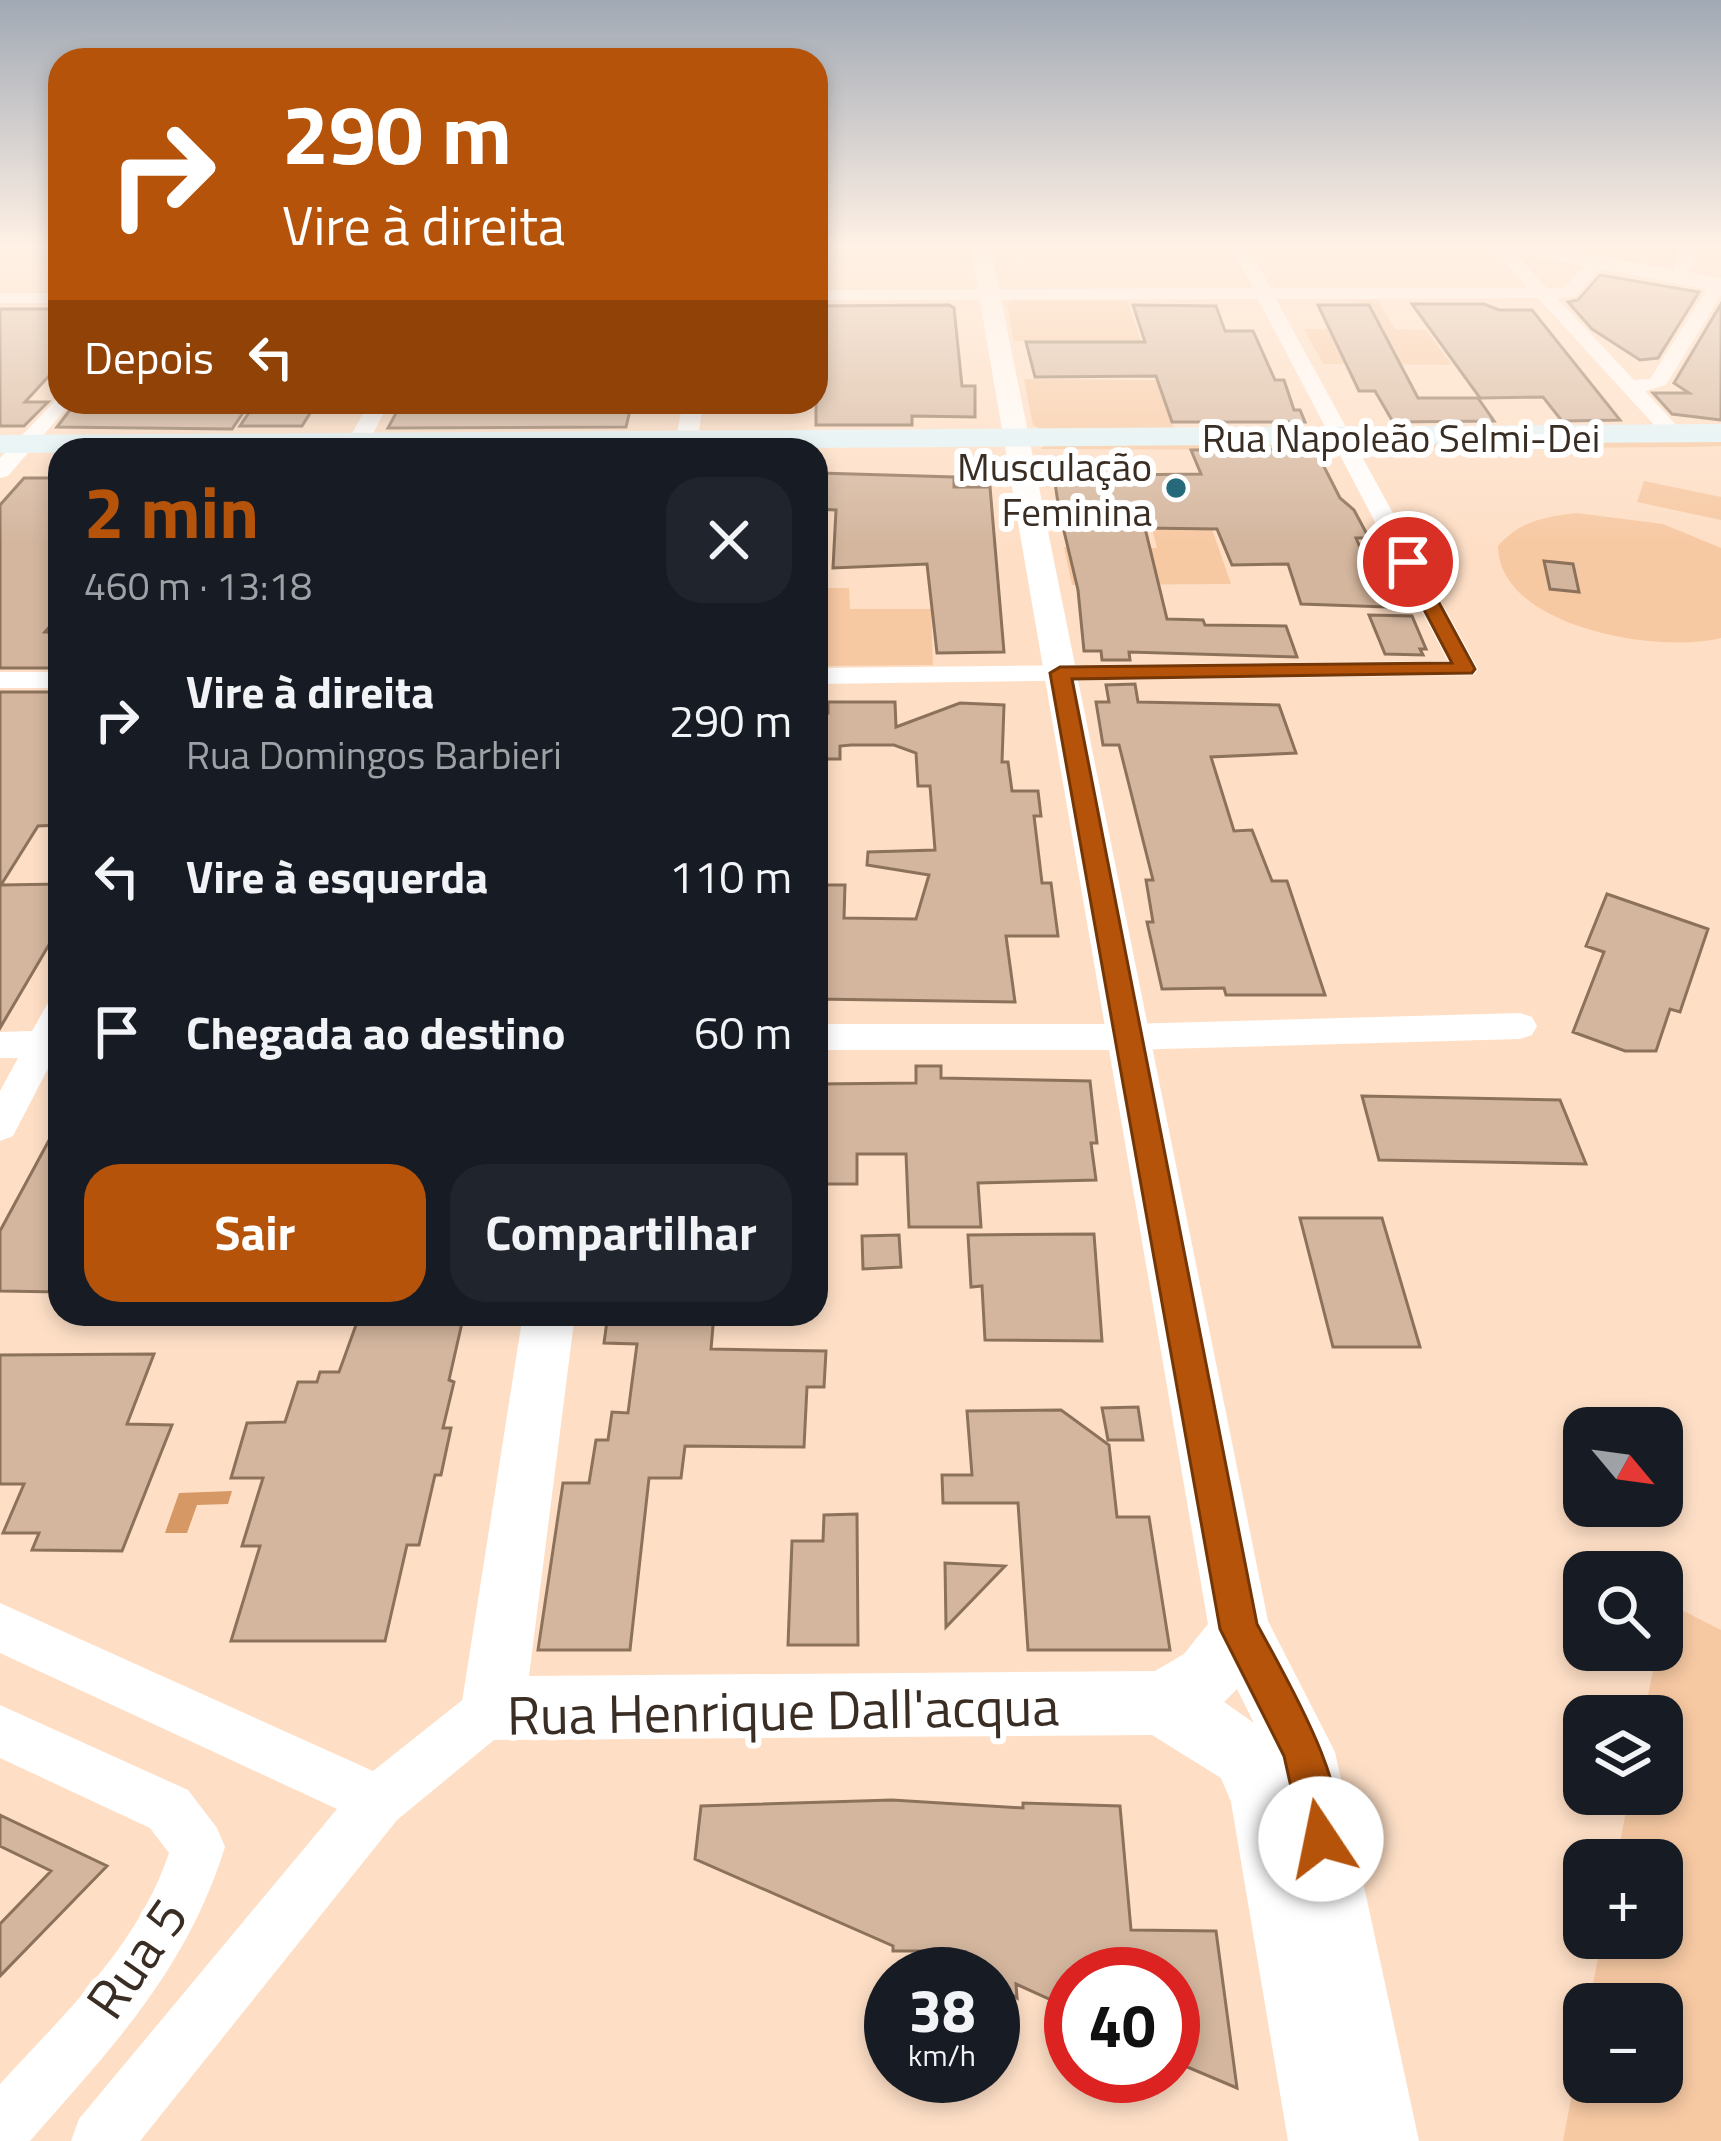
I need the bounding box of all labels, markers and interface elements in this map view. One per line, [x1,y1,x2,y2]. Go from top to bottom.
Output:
text: 290 m [282,69,512,197]
icon: right [84,96,240,252]
text: Vire à direita [282,184,565,266]
text: Depois [84,323,214,391]
icon: left [238,324,304,390]
street label: Rua Napoleão Selmi-Dei [1202,408,1600,467]
place label: Musculação Feminina [957,437,1152,541]
text: 2 min [84,456,259,566]
marker: Musculação Feminina [1163,475,1189,501]
button: close [666,477,792,603]
pin [1357,511,1459,613]
icon: arrive [1375,529,1441,595]
text: 460 m · 13:18 [84,556,312,615]
text: Vire à direita [186,657,434,725]
text: 290 m [669,686,792,754]
icon: right [84,687,150,753]
text: Rua Domingos Barbieri [186,725,562,784]
text: Vire à esquerda [186,842,488,910]
text: 110 m [669,842,792,910]
icon: left [84,843,150,909]
text: Chegada ao destino [186,998,565,1066]
text: 60 m [694,998,792,1066]
icon: arrive [84,999,150,1065]
button: Sair [84,1164,426,1302]
button: Compartilhar [450,1164,792,1302]
north arrow [1563,1407,1683,1527]
map controls [1563,1407,1683,2103]
button: search [1563,1551,1683,1671]
street label: Rua Henrique Dall'acqua [506,1664,1060,1756]
button: layers [1563,1695,1683,1815]
position arrow [1258,1776,1384,1902]
button: + [1563,1839,1683,1959]
street label: Rua 5 [65,1881,207,2035]
speed limit sign: 40 [1044,1947,1200,2103]
text: 38 [908,1964,976,2055]
button: − [1563,1983,1683,2103]
text: km/h [908,2032,976,2078]

